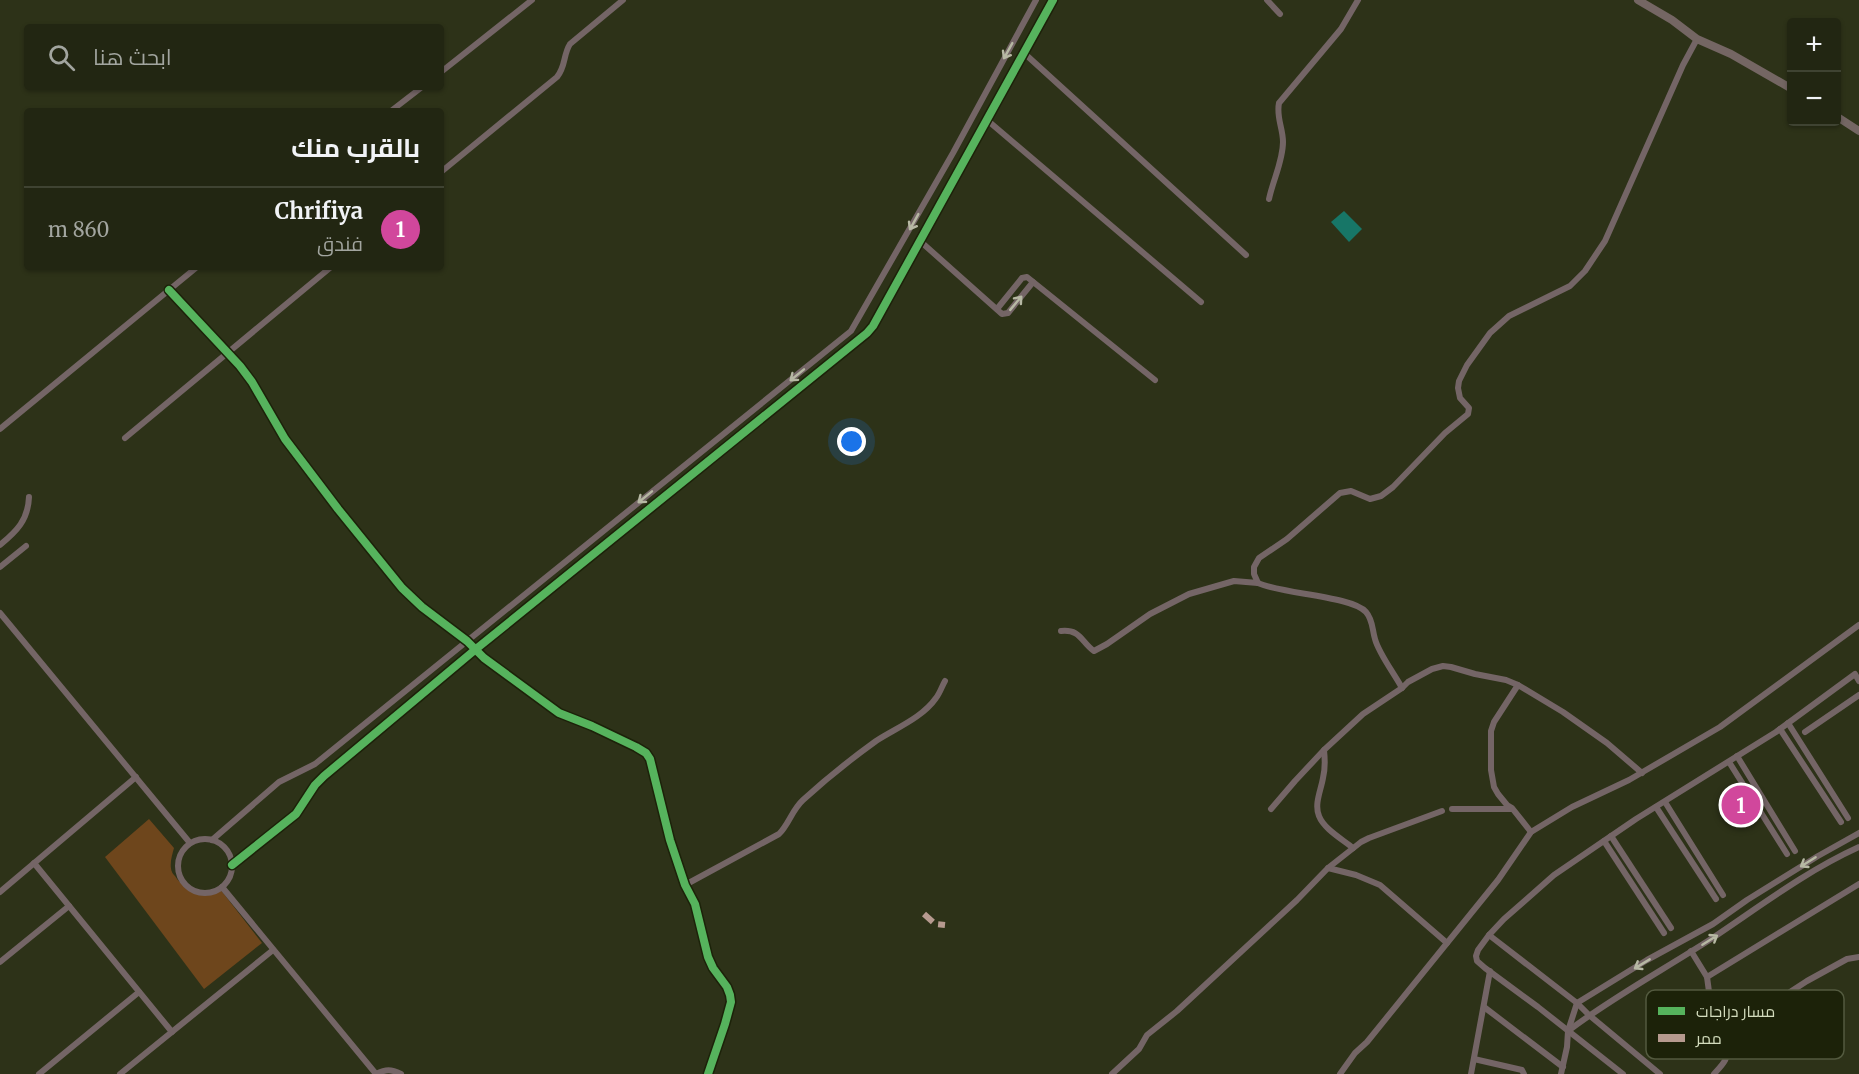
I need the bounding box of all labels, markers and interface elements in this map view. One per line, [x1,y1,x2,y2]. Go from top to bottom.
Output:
map controls [1787,18,1841,126]
button: + [1787,18,1841,72]
search box [24,24,444,90]
icon: search [45,41,78,74]
one-way arrow [1002,42,1013,60]
text: ابحث هنا [93,43,172,71]
button: − [1787,72,1841,126]
text: بالقرب منك [291,131,420,164]
text: Chrifiya [275,197,363,225]
one-way arrow [908,213,920,230]
text: 860 m [48,217,109,242]
text: 1 [396,217,405,242]
text: فندق [317,231,363,256]
one-way arrow [1010,295,1023,311]
one-way arrow [789,368,805,381]
your location [837,427,866,456]
one-way arrow [638,490,654,503]
pin: 1 [1722,782,1760,828]
one-way arrow [1800,856,1817,868]
one-way arrow [1701,933,1718,946]
one-way arrow [1634,958,1651,970]
legend [1646,990,1844,1059]
text: مسار دراجات [1696,1001,1775,1021]
text: ممر [1695,1028,1722,1048]

